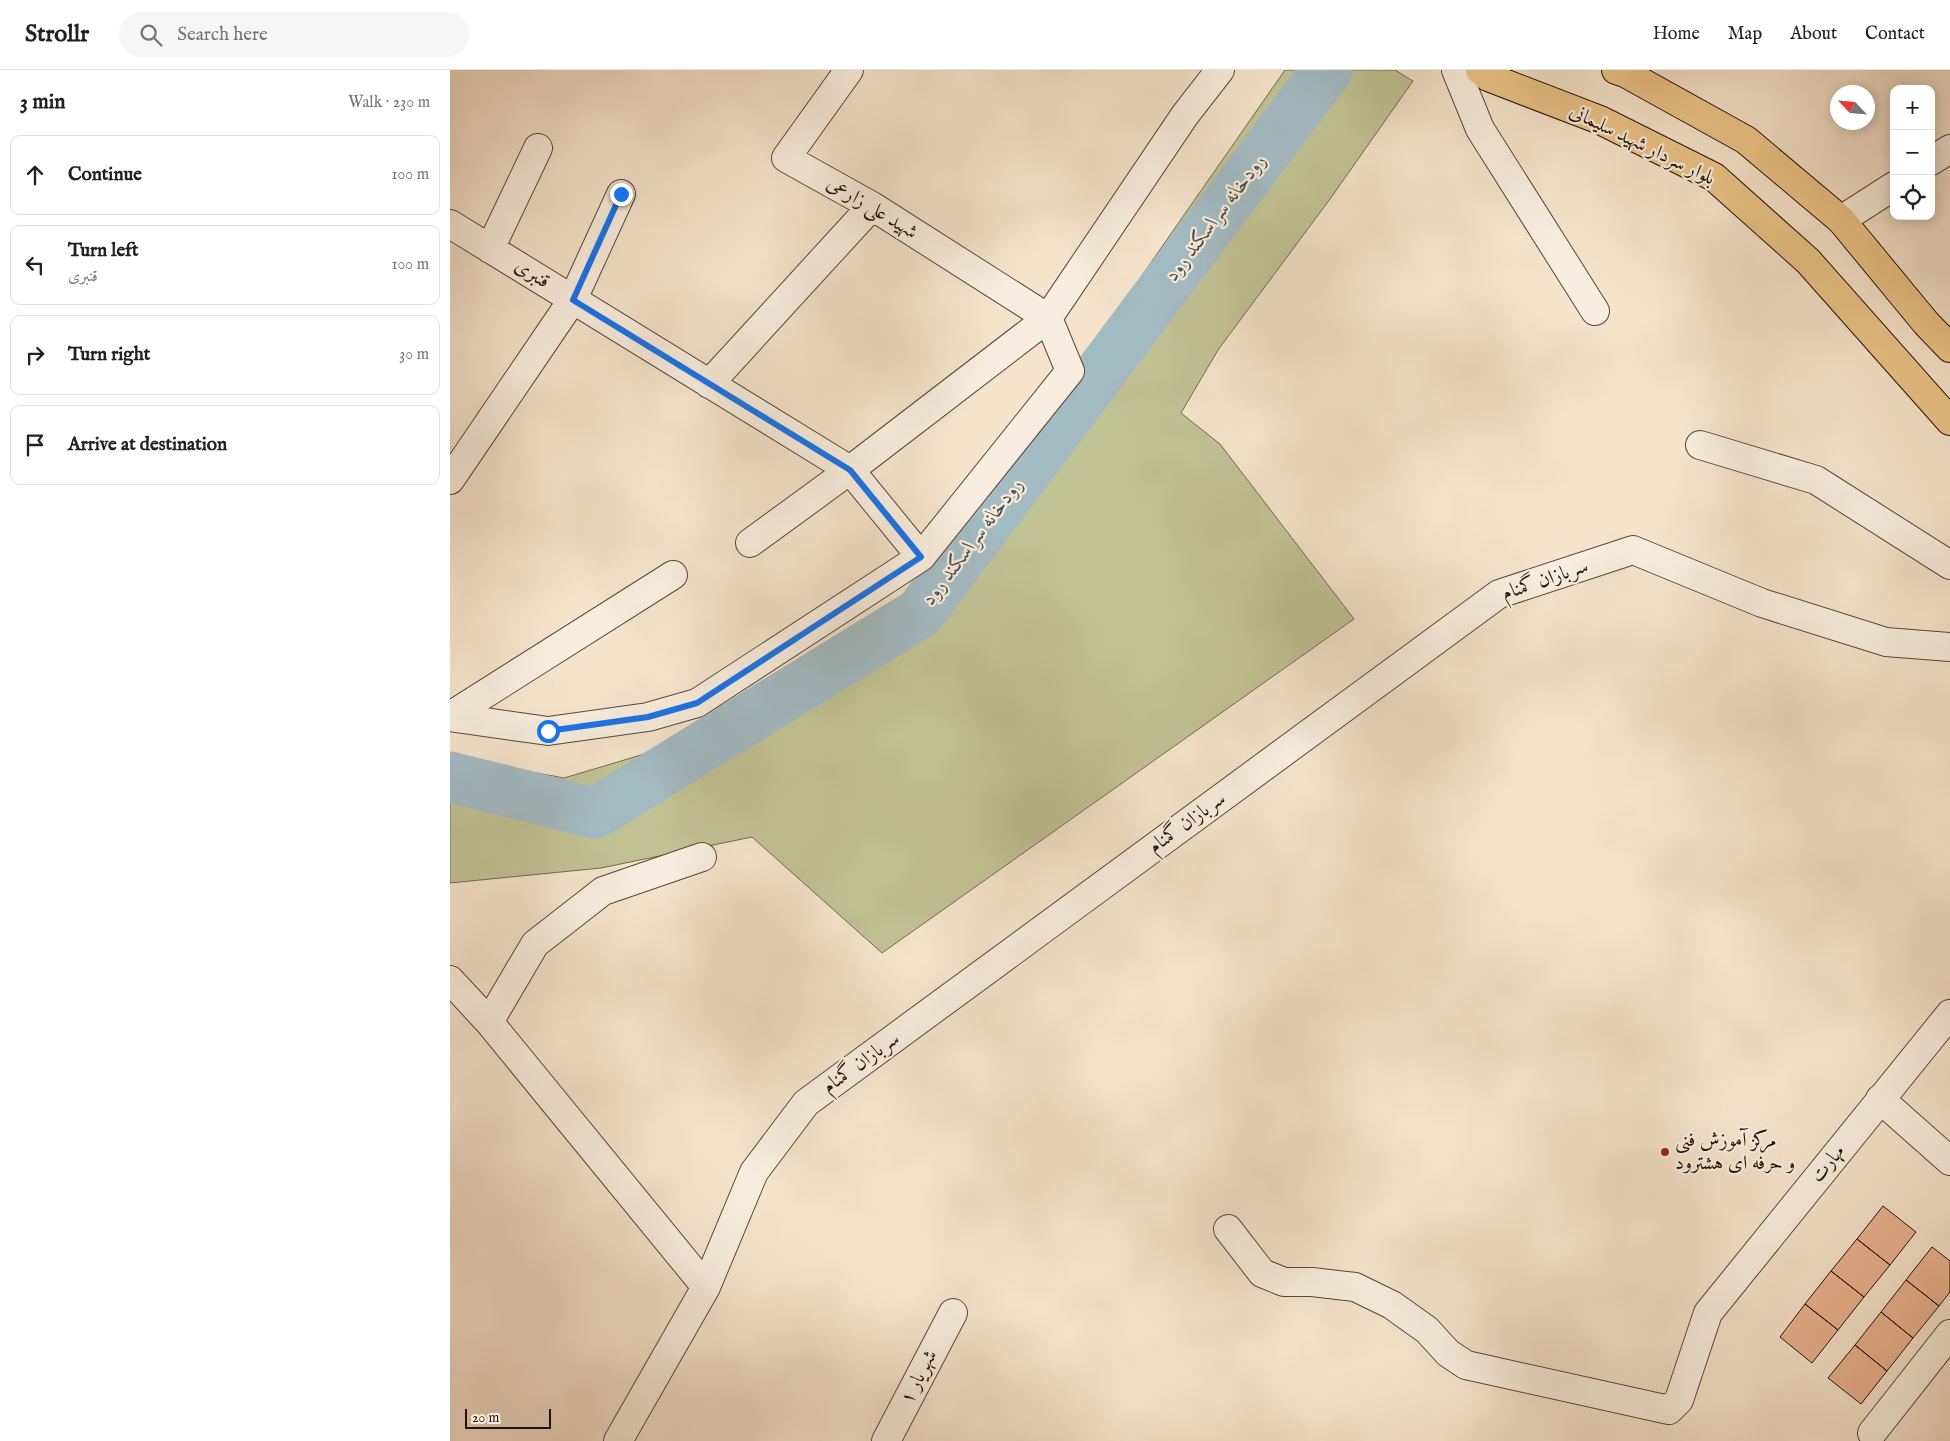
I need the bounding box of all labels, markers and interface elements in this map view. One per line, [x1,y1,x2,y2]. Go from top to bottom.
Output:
search box [119,12,469,57]
text: Strollr [25,19,89,50]
icon: search [137,21,165,49]
text: Search here [177,23,268,47]
text: Home [1653,23,1700,46]
text: Map [1728,23,1762,46]
text: About [1790,23,1837,46]
text: Contact [1865,23,1925,46]
north arrow [1830,85,1875,130]
map controls [1890,85,1935,220]
button: + [1890,85,1935,130]
text: 3 min [20,89,65,116]
text: Walk · 230 m [348,93,430,113]
street label: بلوار سردار شهید سلیمانی [1565,99,1719,191]
button: − [1890,130,1935,175]
water label: رودخانه سراسکند رود [1159,149,1273,287]
icon: ahead [21,161,49,189]
text: Continue [68,163,142,187]
text: 100 m [392,165,429,185]
street label: شهيد علی زارعی [821,171,922,246]
button: locate [1890,175,1935,220]
route end [610,183,633,206]
text: Turn left [68,239,139,263]
icon: left [21,251,49,279]
street label: قنبری [510,254,554,294]
text: 100 m [392,255,429,275]
text: قنبری [68,267,98,287]
icon: right [21,341,49,369]
text: Turn right [68,343,150,367]
text: 30 m [399,345,429,365]
icon: arrive [21,431,49,459]
text: Arrive at destination [68,433,227,457]
water label: رودخانه سراسکند رود [916,473,1030,611]
street label: سربازان گمنام [1498,552,1593,610]
route start [537,720,560,743]
street label: سربازان گمنام [1142,785,1233,863]
street label: سربازان گمنام [816,1025,907,1103]
place label: مرکز آموزش فنی و حرفه ای هشترود [1675,1127,1795,1176]
street label: مهارت [1805,1140,1851,1188]
marker: مرکز آموزش فنی و حرفه ای هشترود [1659,1146,1671,1158]
street label: شهریار ۱ [895,1346,943,1408]
scale bar [465,1406,551,1429]
text: 20 m [472,1409,499,1427]

